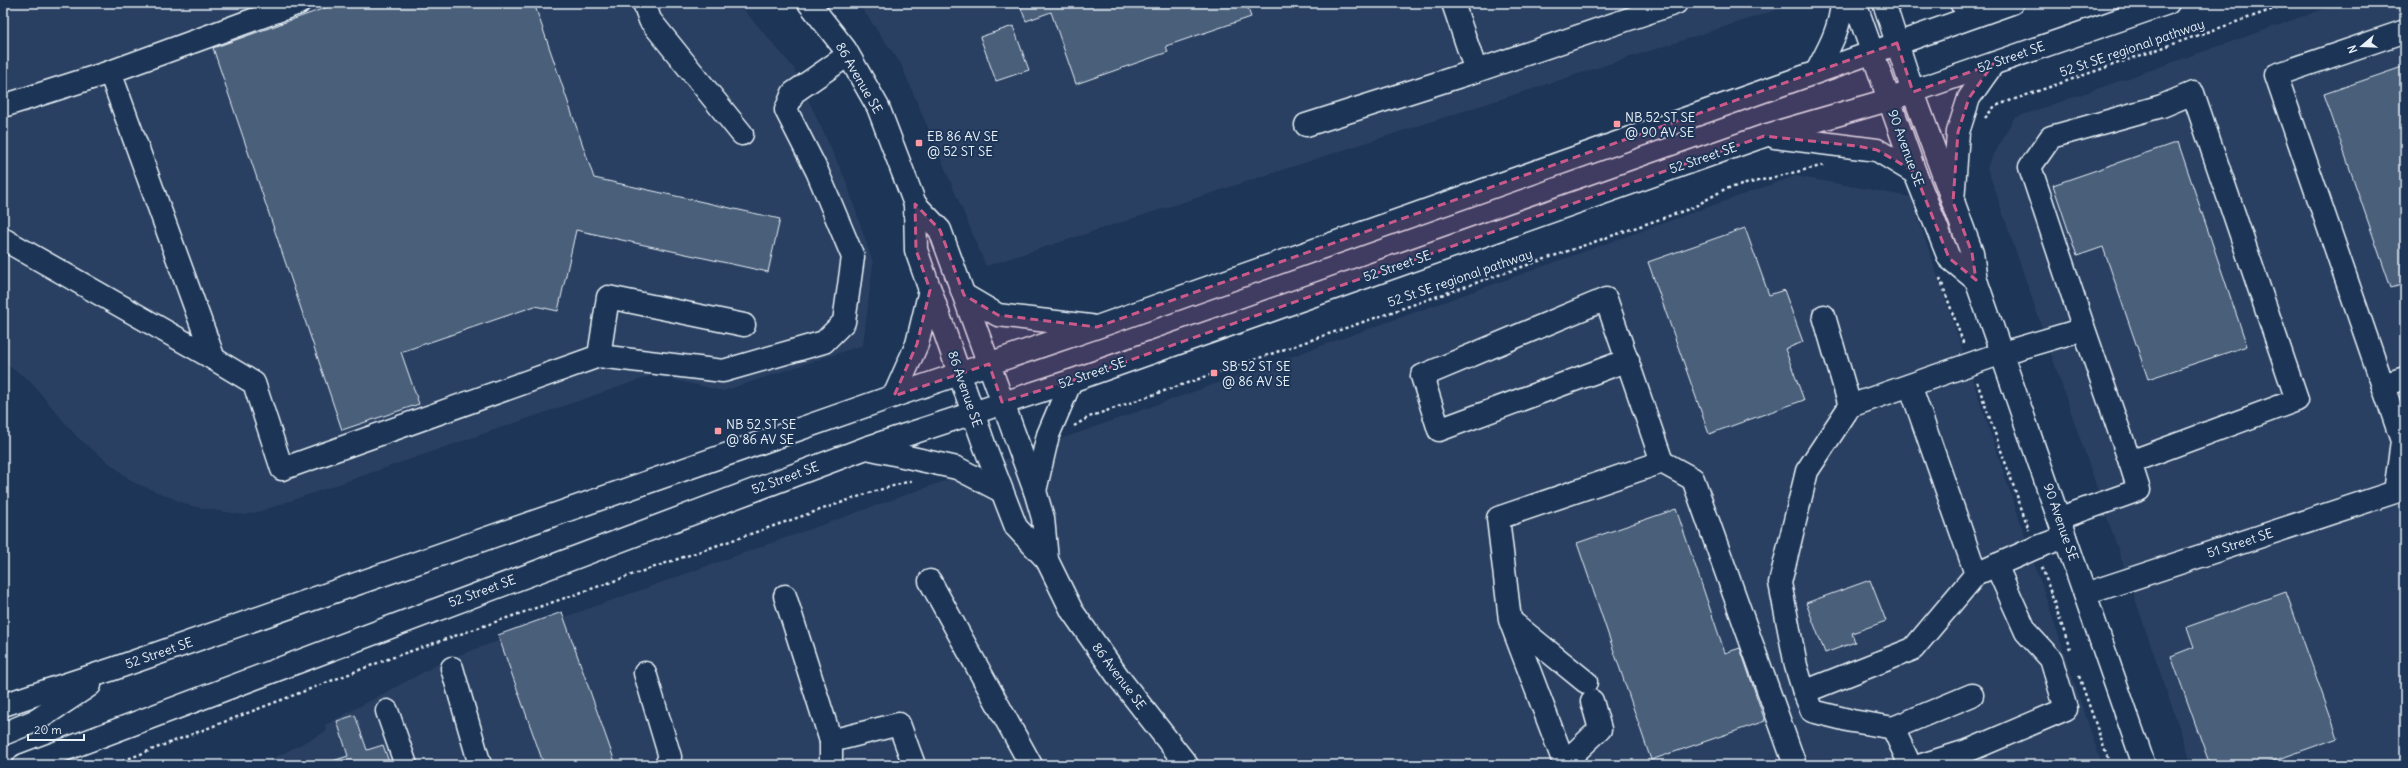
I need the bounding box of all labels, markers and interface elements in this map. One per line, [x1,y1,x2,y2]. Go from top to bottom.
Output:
street label: 52 St SE regional pathway [2057,15,2207,81]
north arrow [2342,26,2382,66]
street label: 52 Street SE [1975,37,2047,76]
street label: 86 Avenue SE [832,39,886,117]
text: N [2345,43,2360,55]
street label: 90 Avenue SE [1884,107,1928,189]
place label: NB 52 ST SE @ 90 AV SE [1625,109,1696,141]
marker: NB 52 ST SE @ 90 AV SE [1612,119,1622,129]
place label: EB 86 AV SE @ 52 ST SE [927,128,999,160]
marker: EB 86 AV SE @ 52 ST SE [914,138,924,148]
street label: 52 Street SE [1667,138,1739,177]
street label: 52 St SE regional pathway [1385,245,1535,311]
street label: 52 Street SE [1361,246,1433,285]
street label: 86 Avenue SE [944,349,986,430]
street label: 52 Street SE [1056,353,1128,392]
place label: SB 52 ST SE @ 86 AV SE [1222,358,1291,390]
marker: SB 52 ST SE @ 86 AV SE [1209,368,1219,378]
place label: NB 52 ST SE @ 86 AV SE [726,416,797,448]
marker: NB 52 ST SE @ 86 AV SE [713,426,723,436]
street label: 52 Street SE [749,458,821,498]
street label: 90 Avenue SE [2040,481,2082,563]
street label: 51 Street SE [2205,524,2275,562]
street label: 52 Street SE [446,571,518,611]
street label: 52 Street SE [123,633,195,672]
street label: 86 Avenue SE [1088,639,1150,713]
scale bar [28,716,84,742]
text: 20 m [34,722,62,737]

